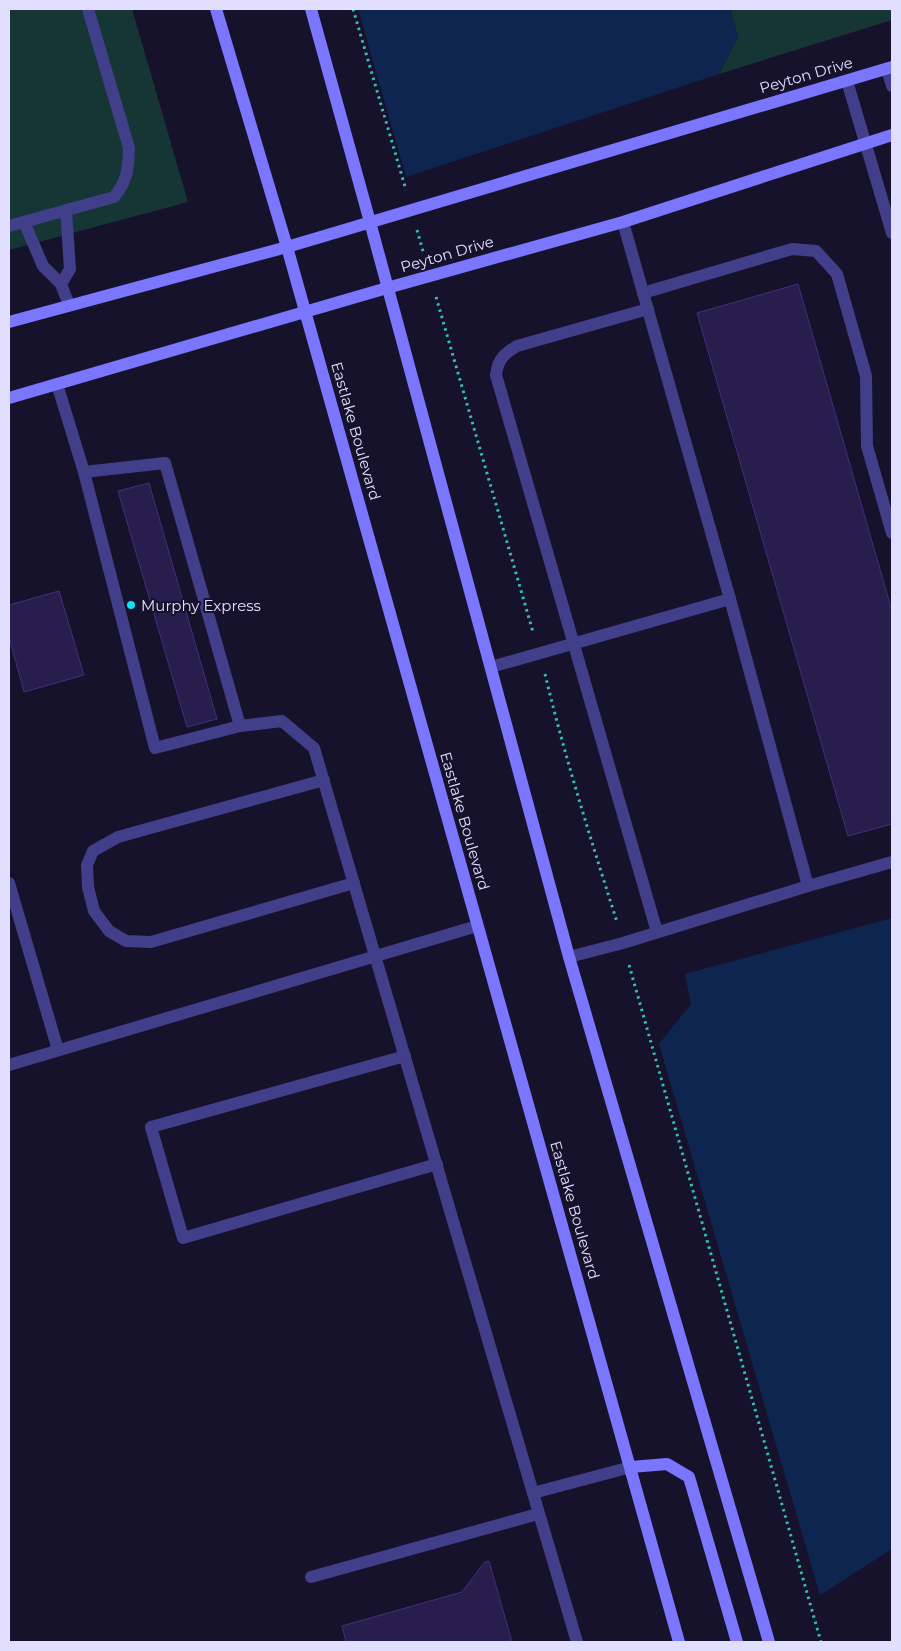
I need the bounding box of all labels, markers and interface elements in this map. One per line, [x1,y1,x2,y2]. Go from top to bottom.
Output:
street label: Peyton Drive [757,53,855,97]
street label: Peyton Drive [398,232,496,276]
street label: Eastlake Boulevard [327,360,385,502]
place label: Murphy Express [141,596,261,615]
marker: Murphy Express [125,599,137,611]
street label: Eastlake Boulevard [436,750,494,892]
street label: Eastlake Boulevard [546,1139,604,1281]

